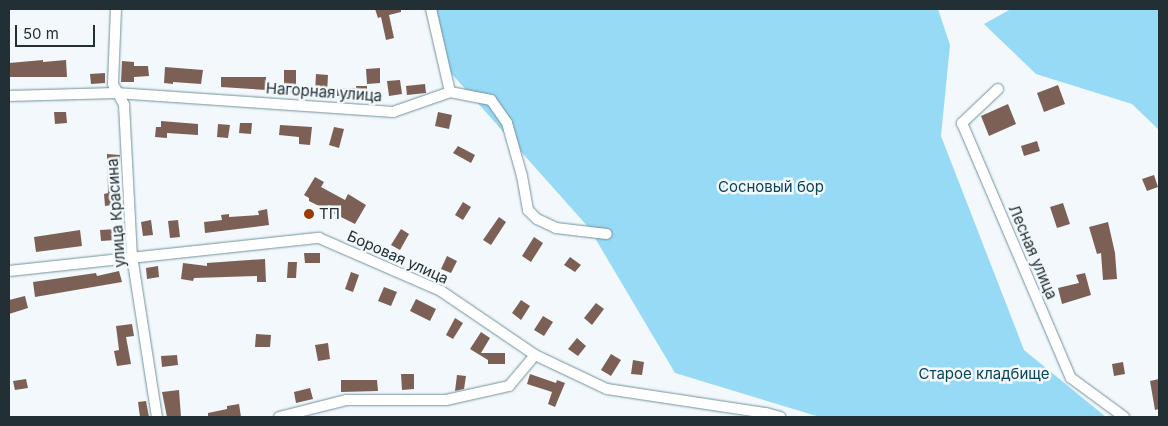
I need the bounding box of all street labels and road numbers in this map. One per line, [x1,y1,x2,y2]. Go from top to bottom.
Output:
street label: Нагорная улица [265,79,383,105]
street label: улица Красина [103,158,129,268]
street label: Лесная улица [1005,202,1061,302]
street label: Боровая улица [345,227,451,287]

